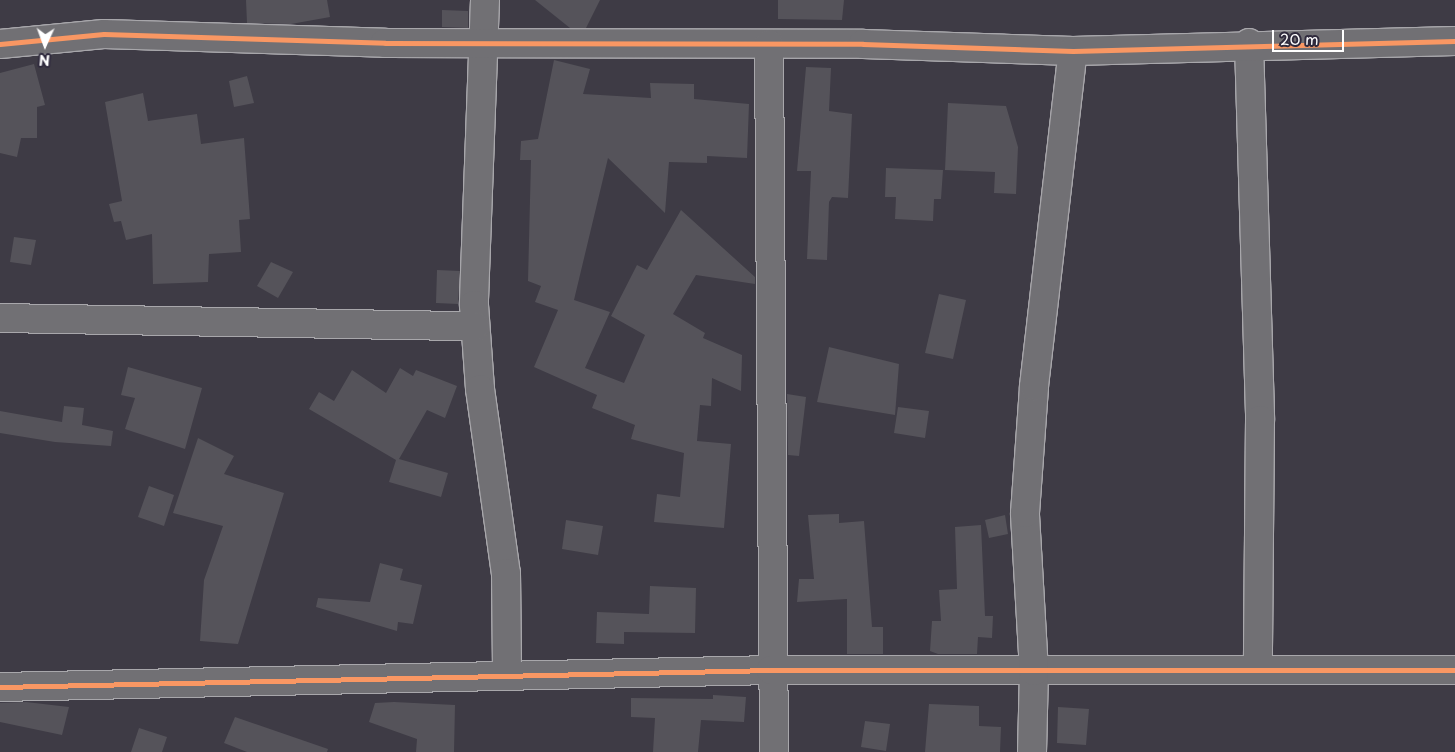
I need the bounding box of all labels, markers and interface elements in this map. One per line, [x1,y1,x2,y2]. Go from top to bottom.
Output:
north arrow [20,20,70,70]
scale bar [1275,20,1348,52]
text: 20 m [1280,27,1319,50]
text: N [39,50,50,71]

